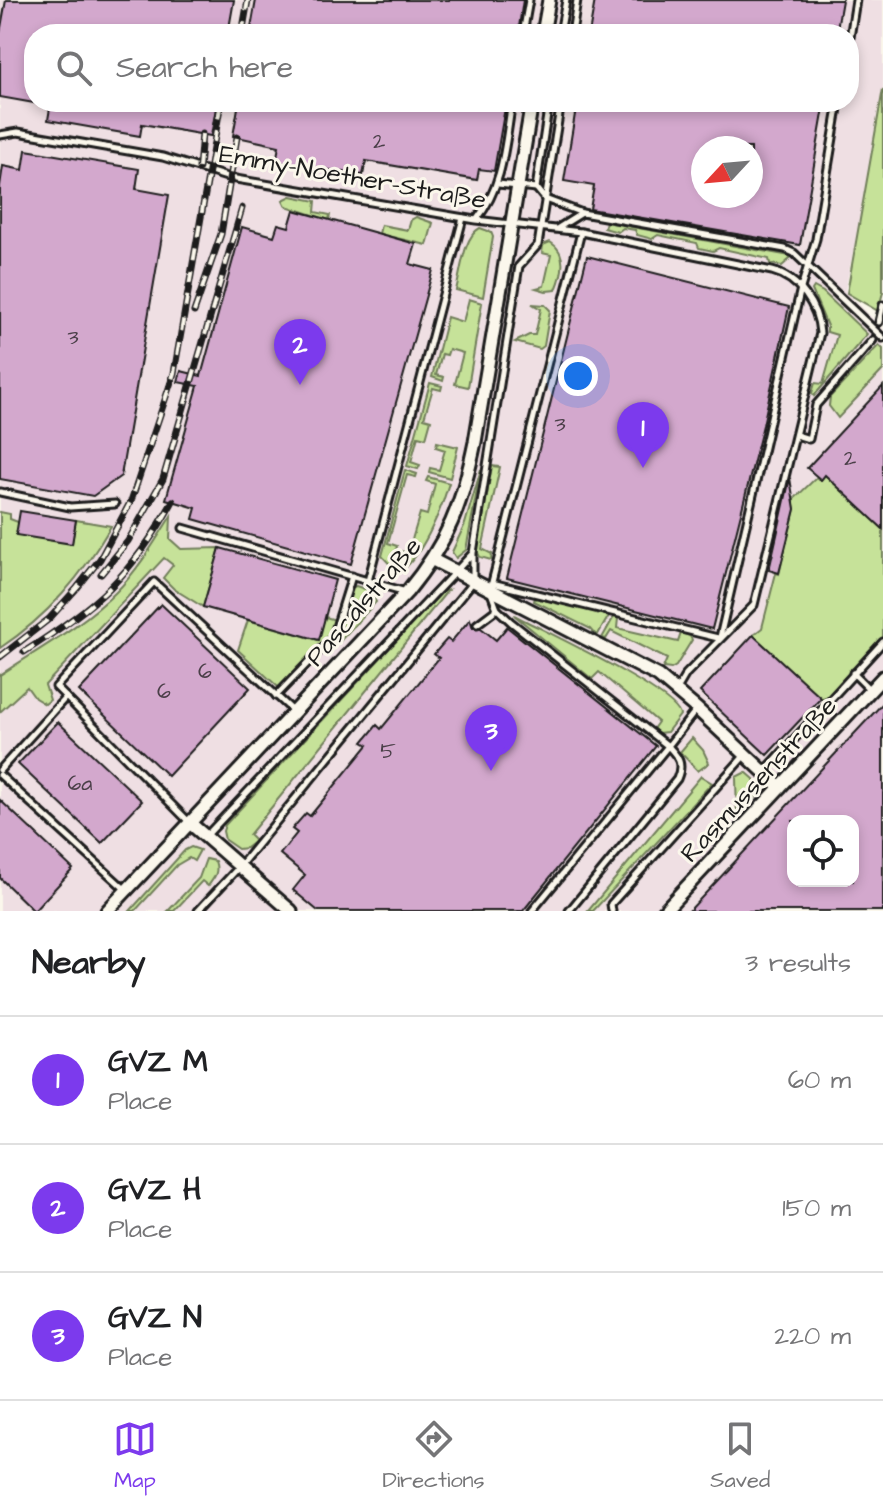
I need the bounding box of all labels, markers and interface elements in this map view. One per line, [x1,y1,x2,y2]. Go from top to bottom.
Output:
search box [24,24,859,112]
icon: search [52,46,96,90]
text: Search here [116,47,293,89]
house number: 2 [373,126,386,157]
street label: Emmy-Noether-Straße [216,136,489,220]
north arrow [691,136,763,208]
pin: 2 [274,319,326,385]
house number: 3 [67,322,79,353]
your location [558,356,598,396]
pin: 1 [617,402,669,468]
house number: 3 [554,409,566,440]
house number: 2 [844,443,857,474]
street label: Pascalstraße [298,529,430,674]
house number: 6 [198,656,212,687]
house number: 6 [157,676,171,707]
street label: Rasmussenstraße [672,689,845,871]
pin: 3 [465,705,517,771]
house number: 5 [380,736,396,767]
house number: 6a [68,768,93,799]
map controls [787,815,859,887]
button: locate [787,815,859,887]
text: Nearby [32,939,146,987]
text: 3 results [745,945,851,981]
text: GVZ M [108,1041,208,1083]
text: 1 [56,1062,60,1098]
text: 60 m [788,1062,851,1098]
text: Place [108,1083,172,1119]
text: GVZ H [108,1169,201,1211]
text: 2 [51,1190,65,1226]
text: 150 m [782,1190,851,1226]
text: Place [108,1211,172,1247]
text: GVZ N [108,1297,202,1339]
text: 3 [51,1318,65,1354]
text: 220 m [774,1318,851,1354]
text: Place [108,1339,172,1375]
tab: Map [113,1417,157,1496]
tab: Directions [382,1417,485,1496]
tab: Saved [710,1417,770,1496]

